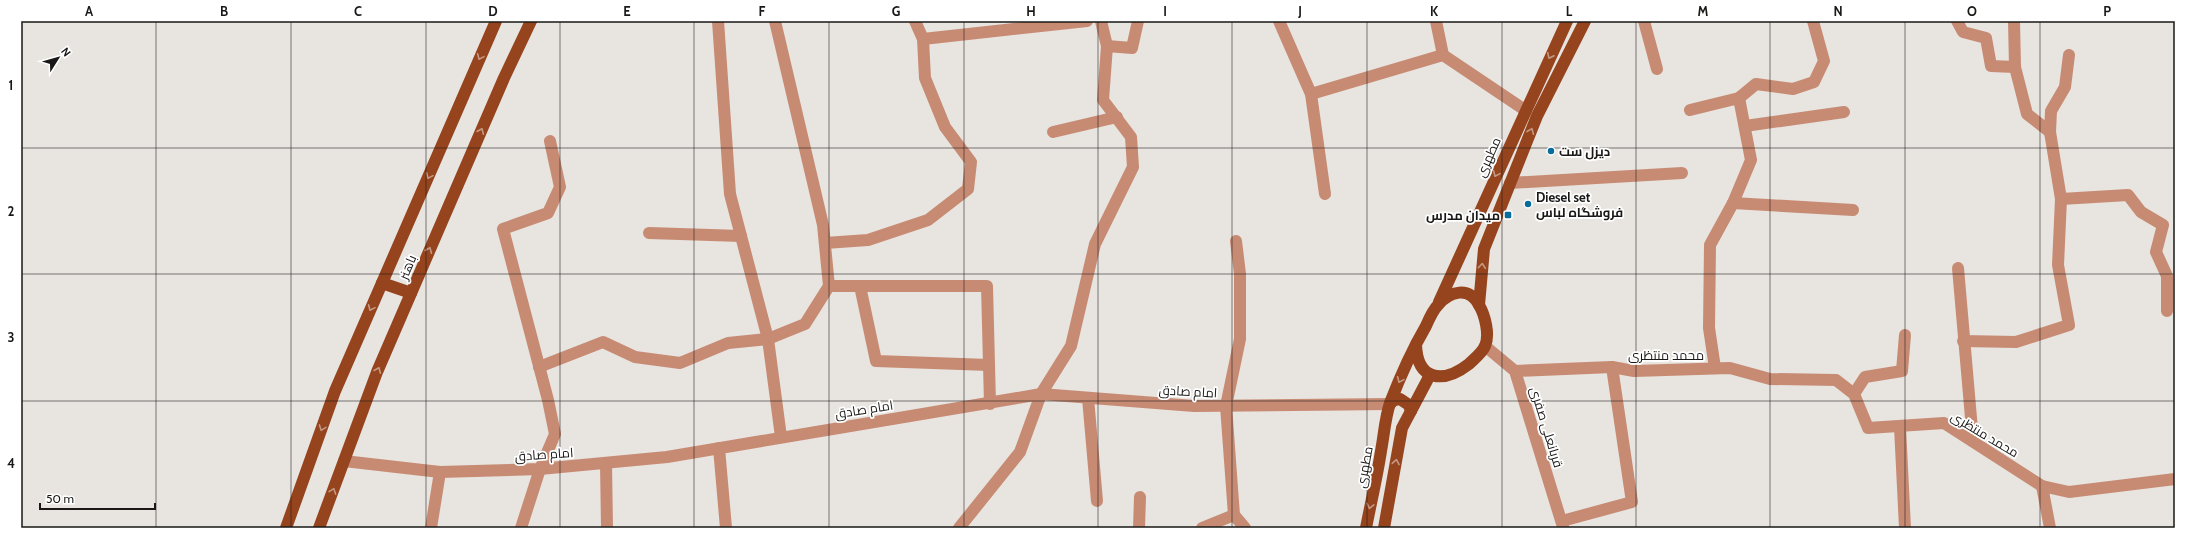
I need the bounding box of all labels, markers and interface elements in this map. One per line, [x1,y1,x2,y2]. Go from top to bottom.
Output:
text: A [85,3,94,19]
text: B [220,3,228,19]
text: C [354,3,362,19]
text: D [488,3,498,19]
text: E [623,3,631,19]
text: F [759,3,766,19]
text: G [892,3,901,19]
text: H [1026,3,1036,19]
text: I [1163,3,1167,19]
text: J [1297,3,1302,19]
text: K [1430,3,1439,19]
text: L [1566,3,1573,19]
text: M [1698,3,1709,19]
text: N [1833,3,1843,19]
text: O [1967,3,1977,19]
text: P [2103,3,2111,19]
north arrow [38,38,78,78]
text: N [58,45,74,59]
one-way arrow [1547,52,1555,60]
one-way arrow [477,53,485,60]
text: 1 [9,77,13,93]
one-way arrow [476,128,484,135]
one-way arrow [1527,128,1535,135]
street label: مطهری [1472,134,1504,180]
place label: دیزل ست [1559,143,1610,160]
marker: دیزل ست [1546,146,1556,156]
one-way arrow [1493,170,1501,178]
one-way arrow [425,172,433,179]
place label: Diesel set فروشگاه لباس [1536,189,1623,221]
marker: Diesel set فروشگاه لباس [1523,199,1533,209]
text: 2 [8,203,15,219]
place label: میدان مدرس [1426,207,1500,223]
marker: میدان مدرس [1503,210,1513,220]
one-way arrow [425,247,433,254]
street label: باهنر [394,252,419,283]
one-way arrow [1478,263,1487,269]
one-way arrow [368,304,376,311]
text: 3 [7,329,15,345]
street label: محمد منتظری [1628,347,1704,363]
one-way arrow [373,366,381,374]
one-way arrow [1397,376,1405,383]
street label: امام صادق [1158,381,1218,403]
street label: قربانعلی صفری [1527,385,1567,469]
street label: امام صادق [834,397,895,423]
street label: محمد منتظری [1948,408,2022,460]
one-way arrow [318,425,326,432]
street label: امام صادق [514,444,574,466]
street label: مطهری [1352,445,1376,489]
text: 4 [7,455,15,471]
one-way arrow [1391,459,1400,465]
scale bar [40,485,155,511]
one-way arrow [328,488,336,495]
text: 50 m [46,491,74,506]
one-way arrow [1367,503,1375,509]

